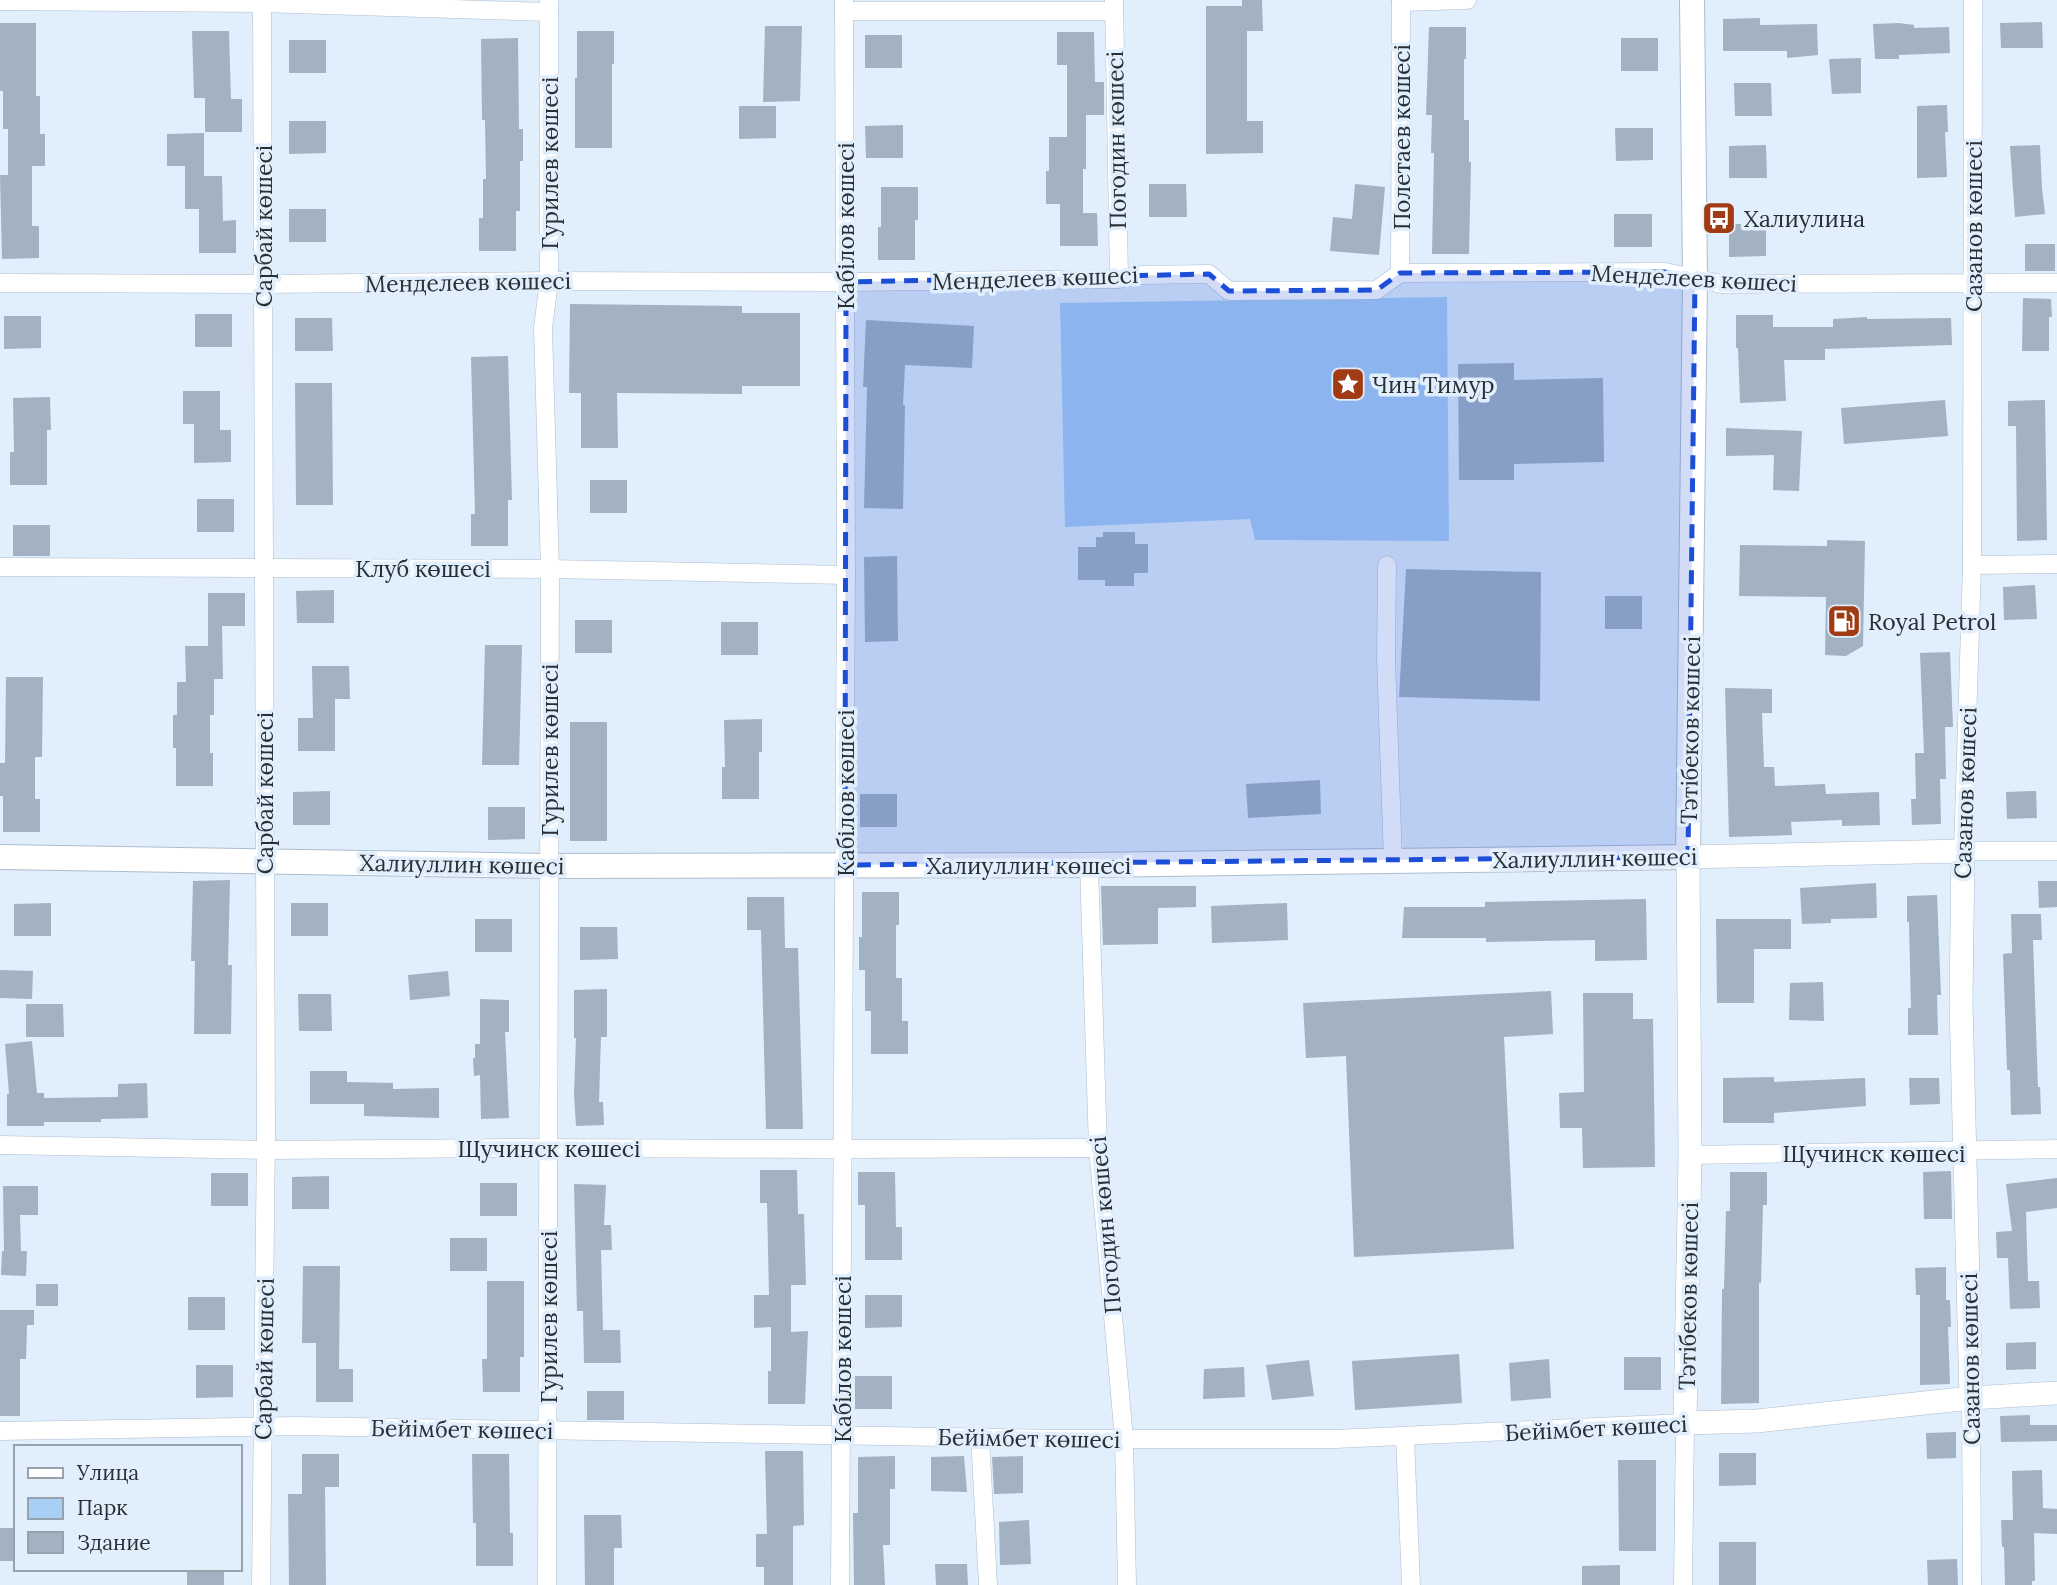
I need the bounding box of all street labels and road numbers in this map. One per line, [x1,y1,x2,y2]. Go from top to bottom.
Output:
street label: Полетаев көшесі [1387,44,1416,230]
street label: Погодин көшесі [1100,51,1132,229]
street label: Гурилев көшесі [535,77,564,249]
street label: Сазанов көшесі [1959,140,1988,312]
street label: Кабілов көшесі [831,142,860,310]
street label: Сарбай көшесі [249,145,278,307]
street label: Менделеев көшесі [1590,258,1798,298]
street label: Менделеев көшесі [931,260,1139,296]
street label: Менделеев көшесі [365,266,571,298]
street label: Клуб көшесі [355,554,491,583]
street label: Тәтібеков көшесі [1674,636,1706,824]
street label: Гурилев көшесі [535,664,564,836]
street label: Сазанов көшесі [1948,707,1982,879]
street label: Кабілов көшесі [831,709,860,877]
street label: Сарбай көшесі [250,712,279,874]
street label: Халиуллин көшесі [1492,842,1698,874]
street label: Халиуллин көшесі [359,848,565,880]
street label: Халиуллин көшесі [927,851,1131,880]
street label: Щучинск көшесі [457,1134,641,1163]
street label: Погодин көшесі [1083,1135,1127,1315]
street label: Щучинск көшесі [1782,1139,1966,1168]
street label: Тәтібеков көшесі [1672,1202,1704,1390]
street label: Гурилев көшесі [534,1231,563,1403]
street label: Сазанов көшесі [1954,1273,1986,1445]
street label: Кабілов көшесі [828,1275,857,1443]
street label: Сарбай көшесі [248,1278,280,1440]
street label: Бейімбет көшесі [1504,1409,1688,1447]
street label: Бейімбет көшесі [370,1413,554,1445]
street label: Бейімбет көшесі [937,1422,1121,1454]

